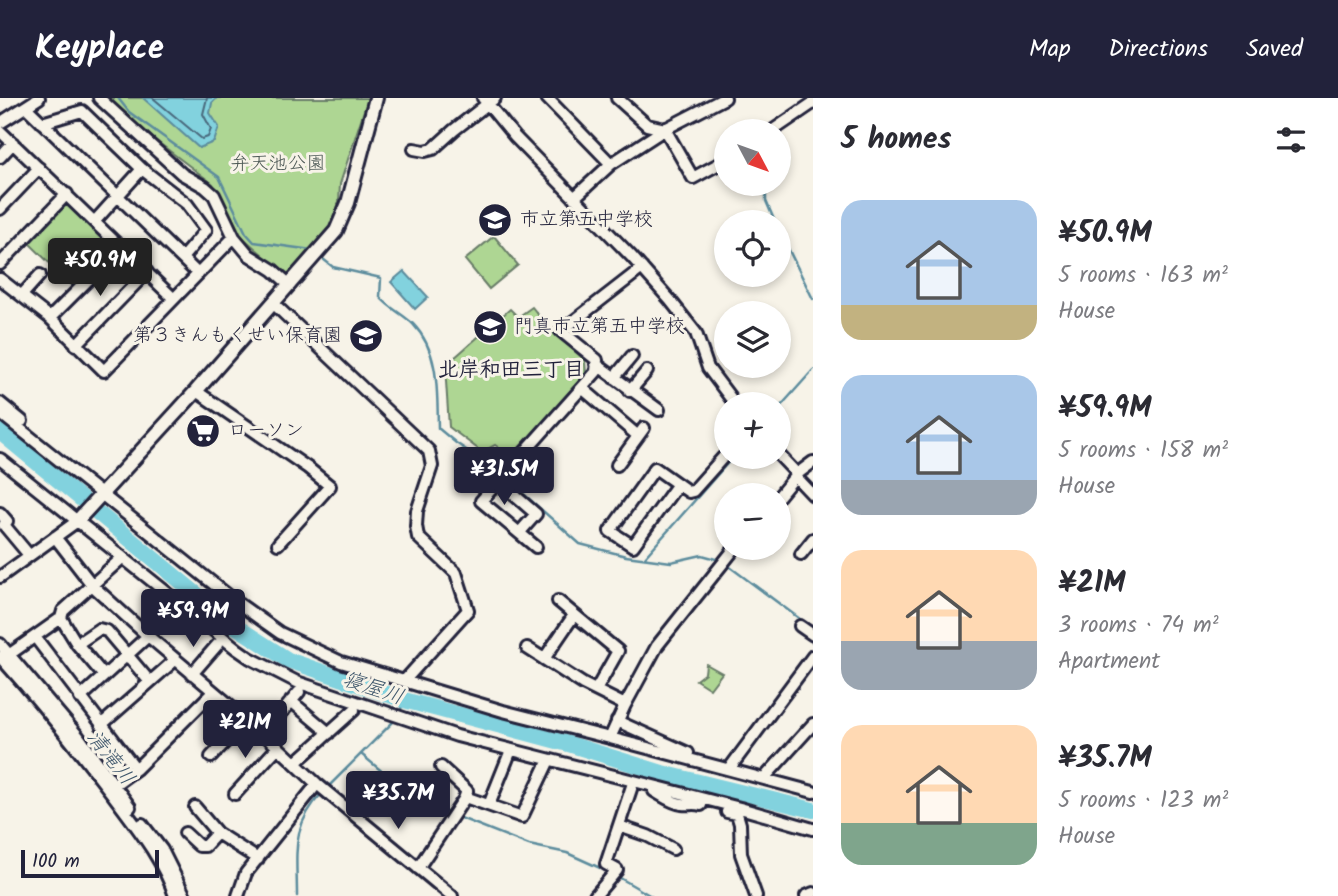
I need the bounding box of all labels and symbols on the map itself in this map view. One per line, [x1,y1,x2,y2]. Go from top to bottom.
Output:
north arrow [714,119,791,196]
park label: 弁天池公園 [230,149,326,179]
school or university icon: 市立第五中学校 [476,201,514,239]
place label: 市立第五中学校 [520,205,653,235]
pin: ¥50.9M [43,238,157,298]
school or university icon: 門真市立第五中学校 [471,308,509,346]
place label: 門真市立第五中学校 [514,312,685,342]
school or university icon: 第３きんもくせい保育園 [347,317,385,355]
place label: 第３きんもくせい保育園 [133,321,342,351]
district label: 北岸和田三丁目 [438,354,585,387]
supermarket icon: ローソン [184,412,222,450]
place label: ローソン [228,416,304,446]
pin: ¥31.5M [447,448,561,507]
pin: ¥59.9M [136,589,250,649]
water label: 寝屋川 [338,663,408,715]
pin: ¥21M [204,700,286,760]
water label: 清滝川 [78,723,142,793]
pin: ¥35.7M [341,772,455,831]
scale bar [21,847,159,879]

